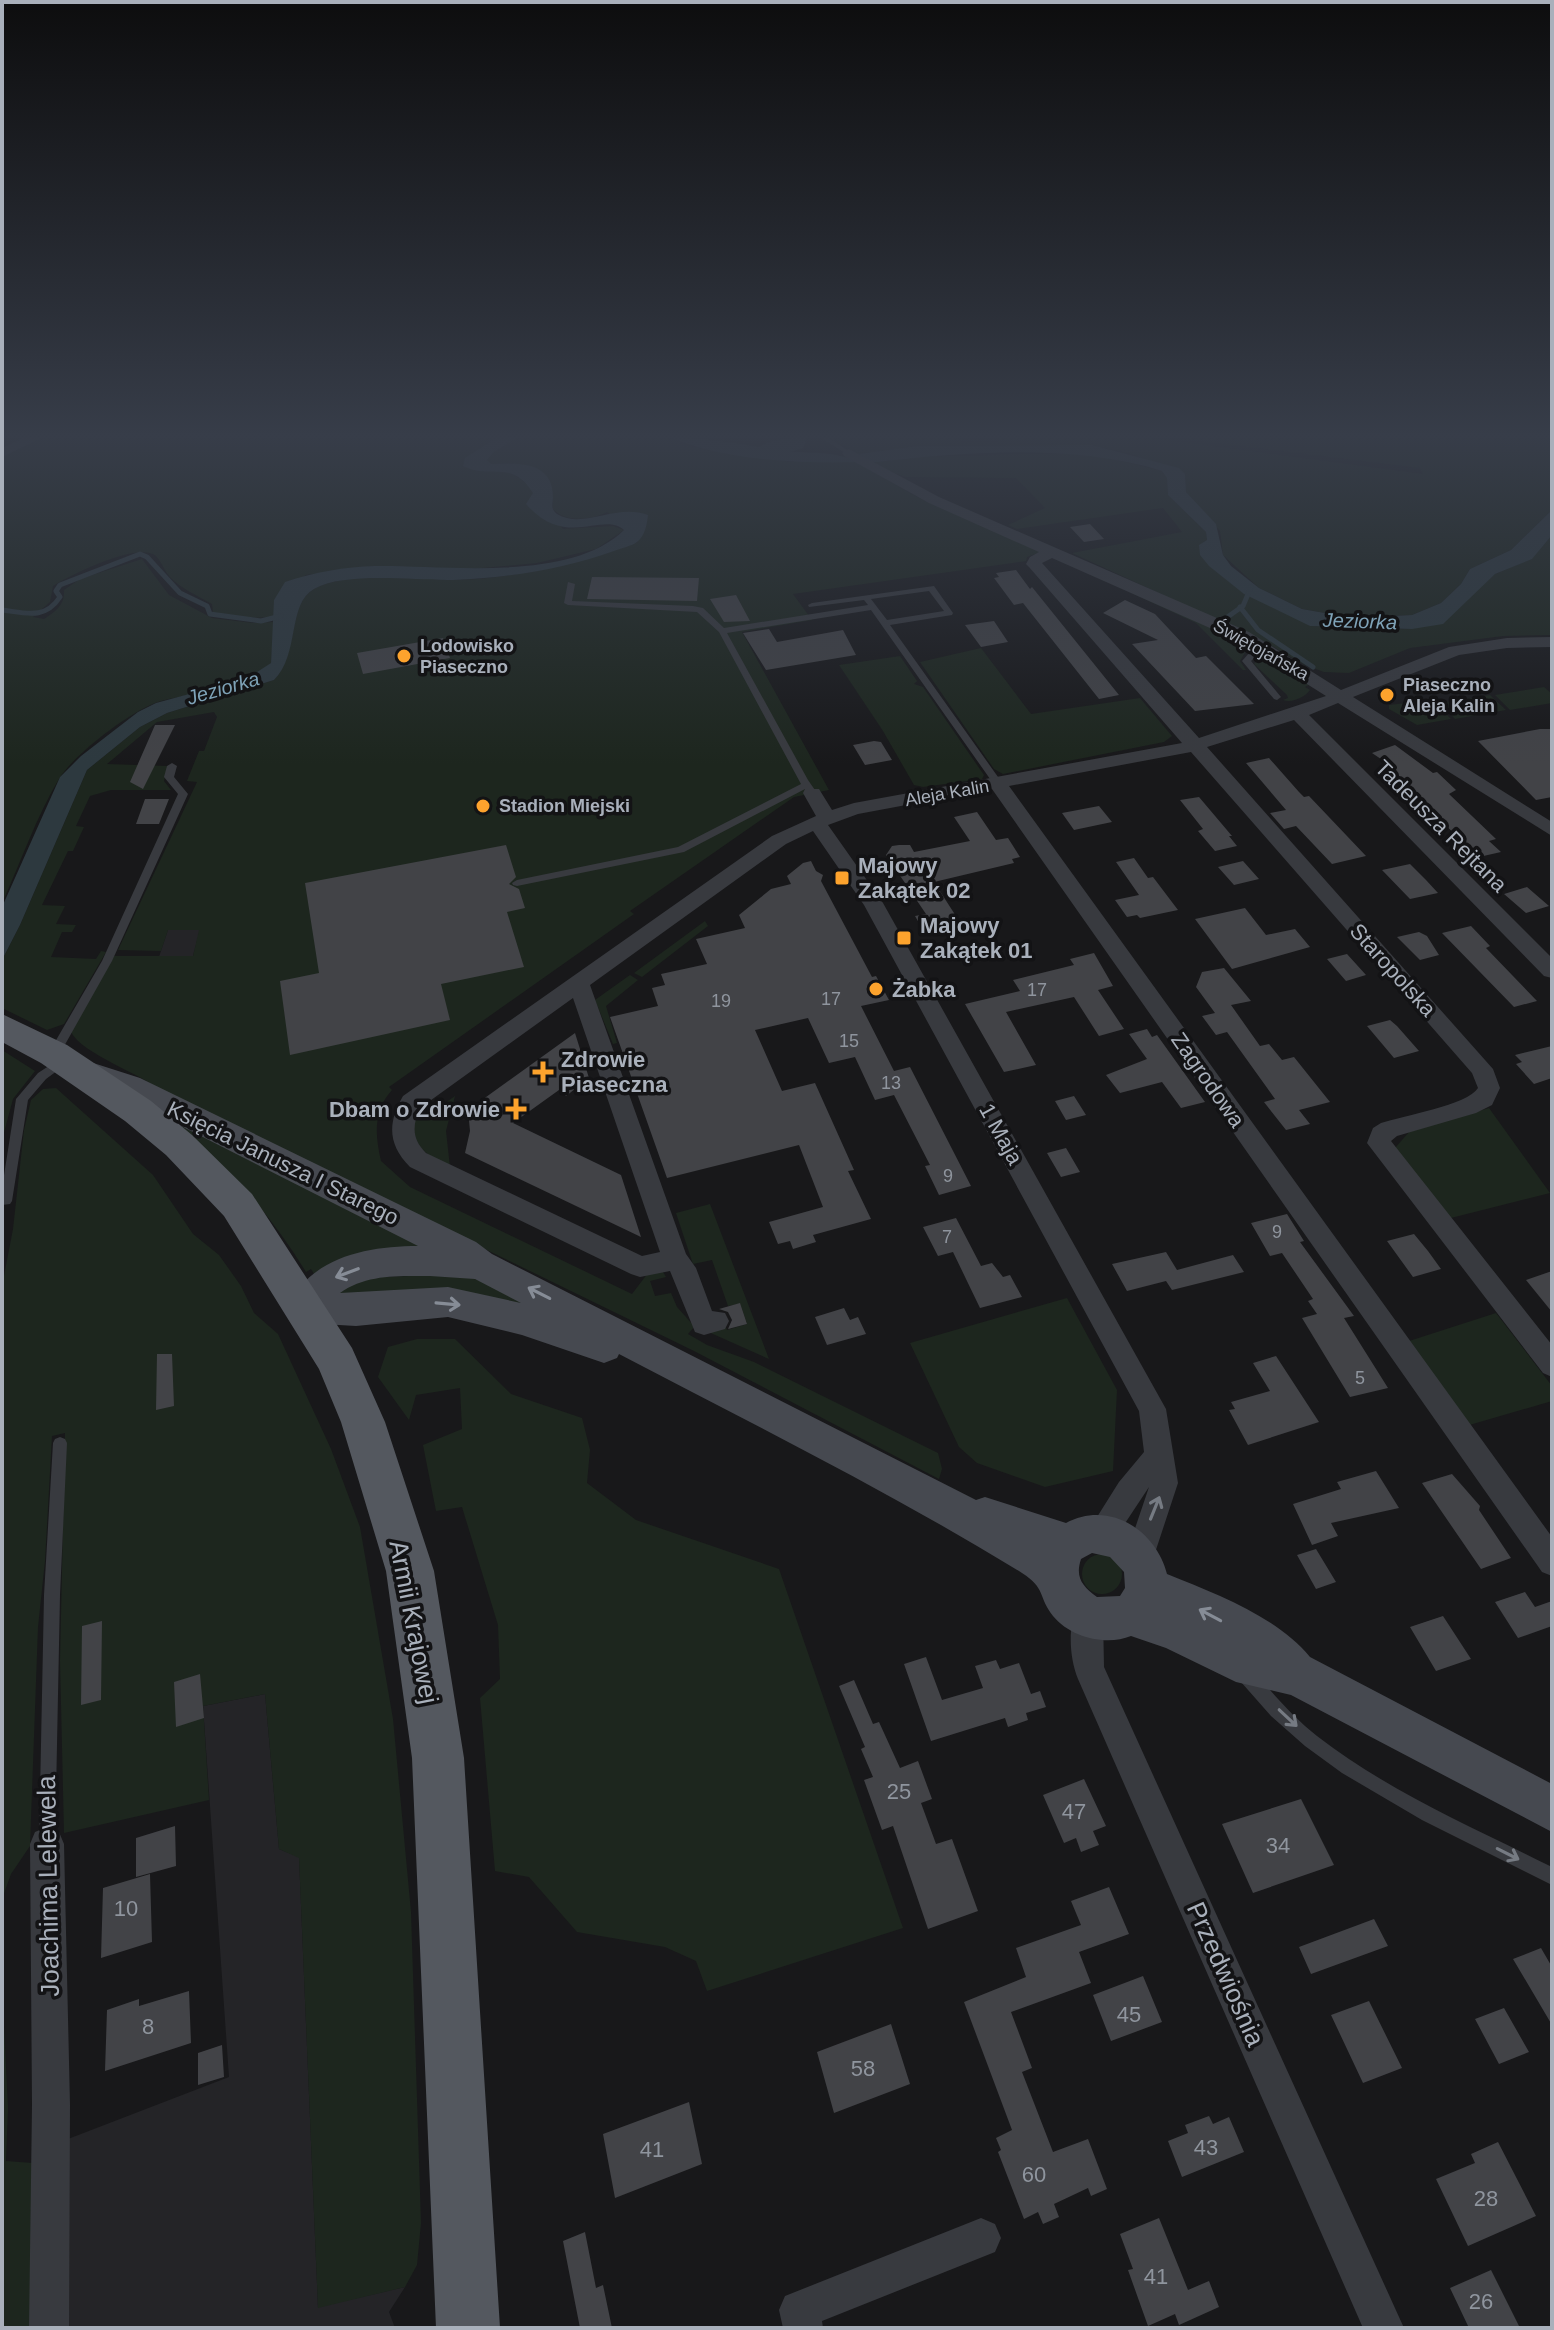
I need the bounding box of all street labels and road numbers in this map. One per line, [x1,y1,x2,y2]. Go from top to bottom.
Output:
street label: Świętojańska [1210,615,1314,685]
street label: Tadeusza Rejtana [1370,755,1513,898]
street label: Aleja Kalin [903,776,991,810]
street label: Staropolska [1345,918,1442,1022]
street label: Zagrodowa [1166,1028,1250,1133]
street label: Księcia Janusza I Starego [163,1096,403,1230]
street label: 1 Maja [974,1099,1028,1170]
street label: Armii Krajowej [383,1538,445,1706]
street label: Joachima Lelewela [31,1775,65,1997]
street label: Przedwiośnia [1181,1897,1271,2051]

